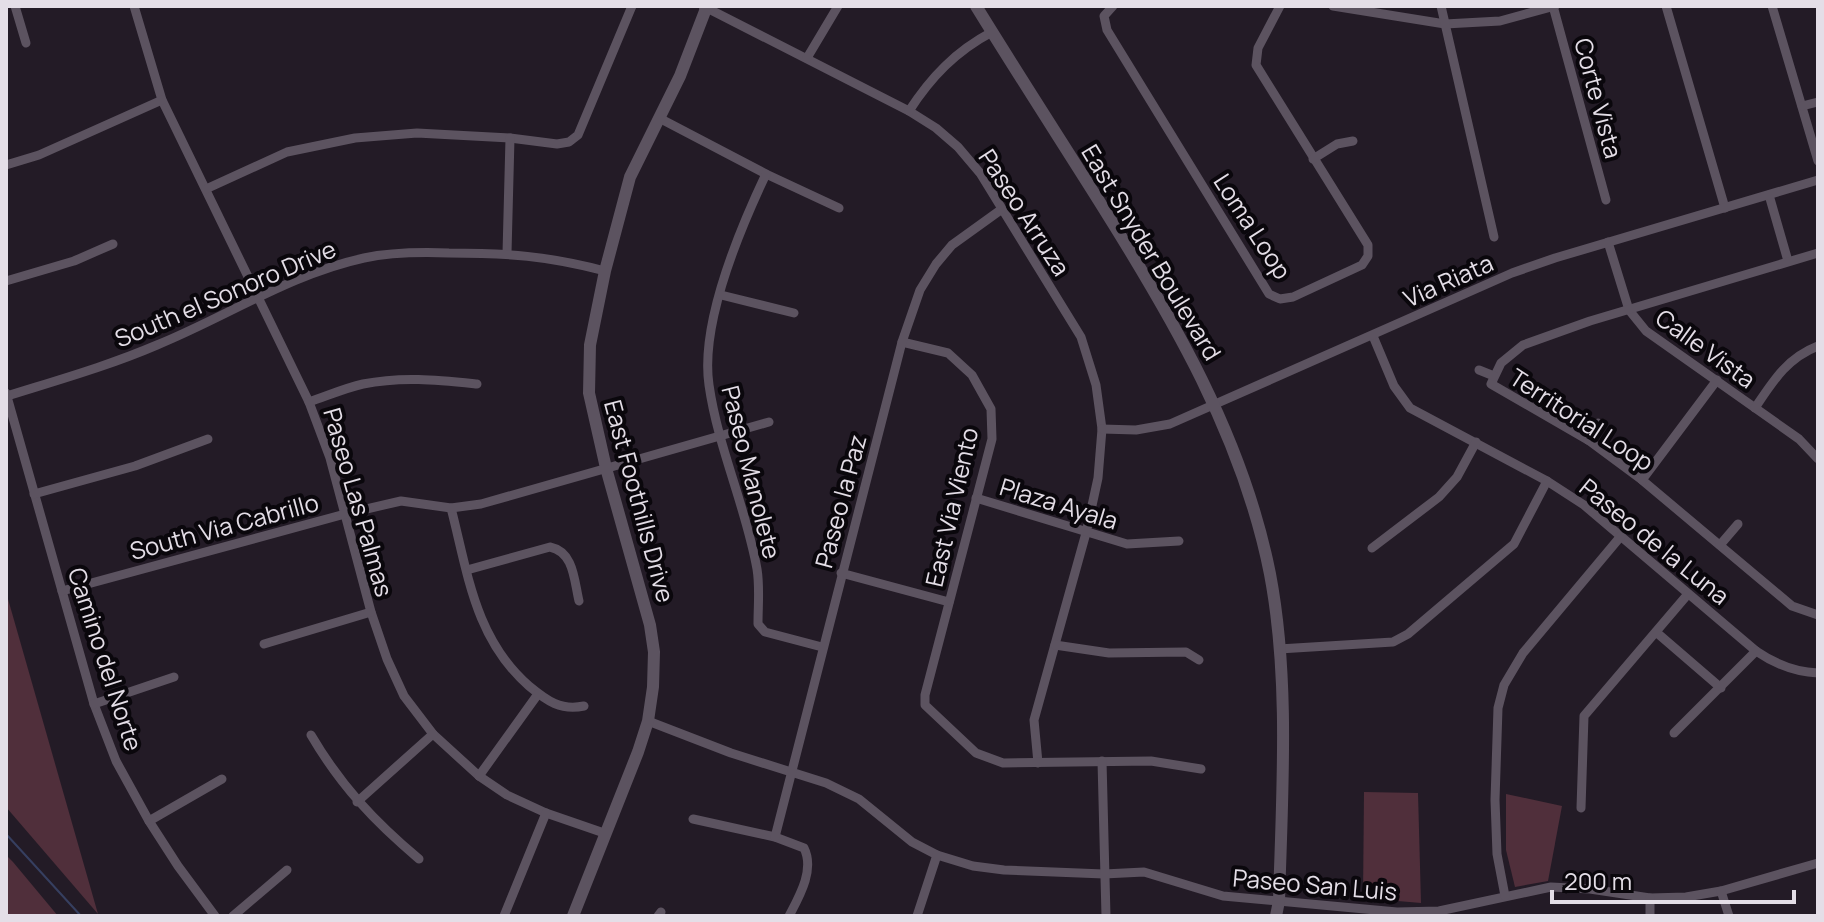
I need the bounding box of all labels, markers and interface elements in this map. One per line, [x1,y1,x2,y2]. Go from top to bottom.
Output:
street label: Corte Vista [1567,34,1631,162]
street label: East Snyder Boulevard [1074,138,1230,366]
street label: Paseo Arruza [972,142,1078,282]
street label: Loma Loop [1207,167,1299,285]
street label: South el Sonoro Drive [109,231,341,355]
street label: Via Riata [1398,246,1498,314]
street label: Calle Vista [1649,301,1763,395]
street label: Territorial Loop [1504,360,1660,478]
street label: Paseo Manolete [715,382,789,562]
street label: East Foothills Drive [597,396,683,606]
street label: Paseo Las Palmas [316,404,402,600]
street label: East Via Viento [917,424,985,590]
street label: Paseo la Paz [806,431,874,571]
street label: Plaza Ayala [996,469,1122,537]
street label: Paseo de la Luna [1573,470,1737,612]
street label: South Via Cabrillo [126,485,322,567]
street label: Camino del Norte [61,563,151,755]
scale bar [1552,854,1794,904]
street label: Paseo San Luis [1231,860,1399,908]
text: 200 m [1564,864,1632,897]

